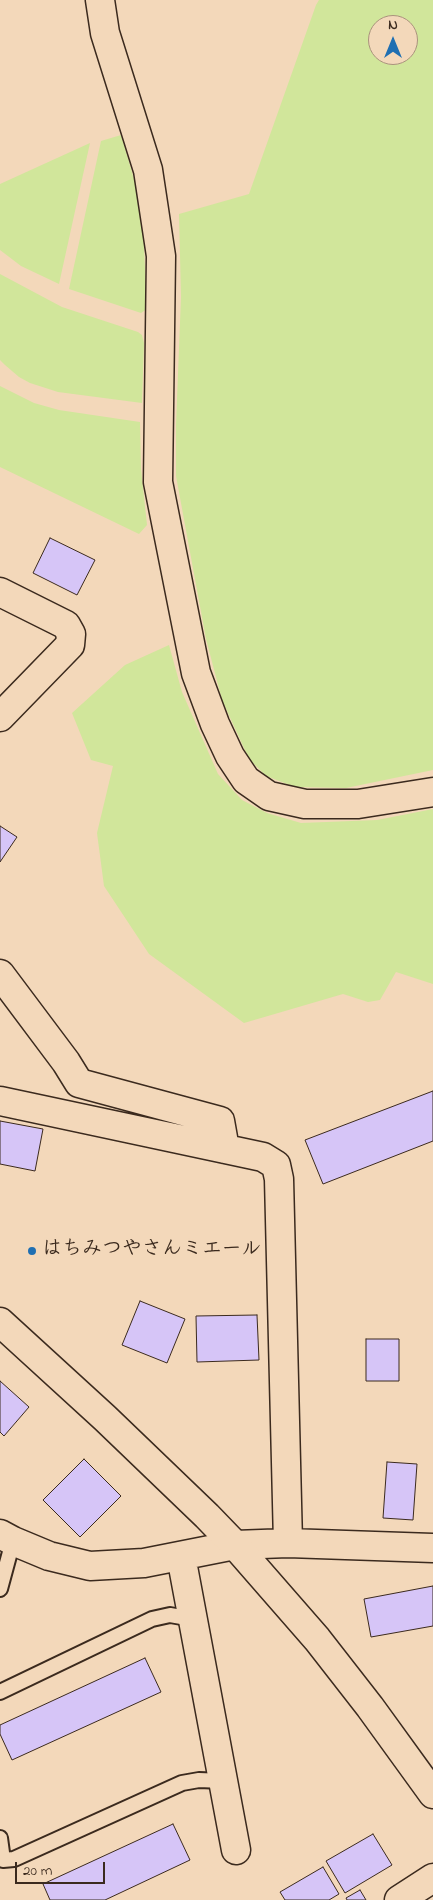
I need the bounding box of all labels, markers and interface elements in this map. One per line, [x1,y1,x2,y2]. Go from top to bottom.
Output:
north arrow [368,15,418,65]
text: N [388,15,398,36]
place label: はちみつやさんミエール [42,1239,262,1263]
marker: はちみつやさんミエール [26,1245,38,1257]
scale bar [18,1852,108,1884]
text: 20 m [23,1860,52,1882]

